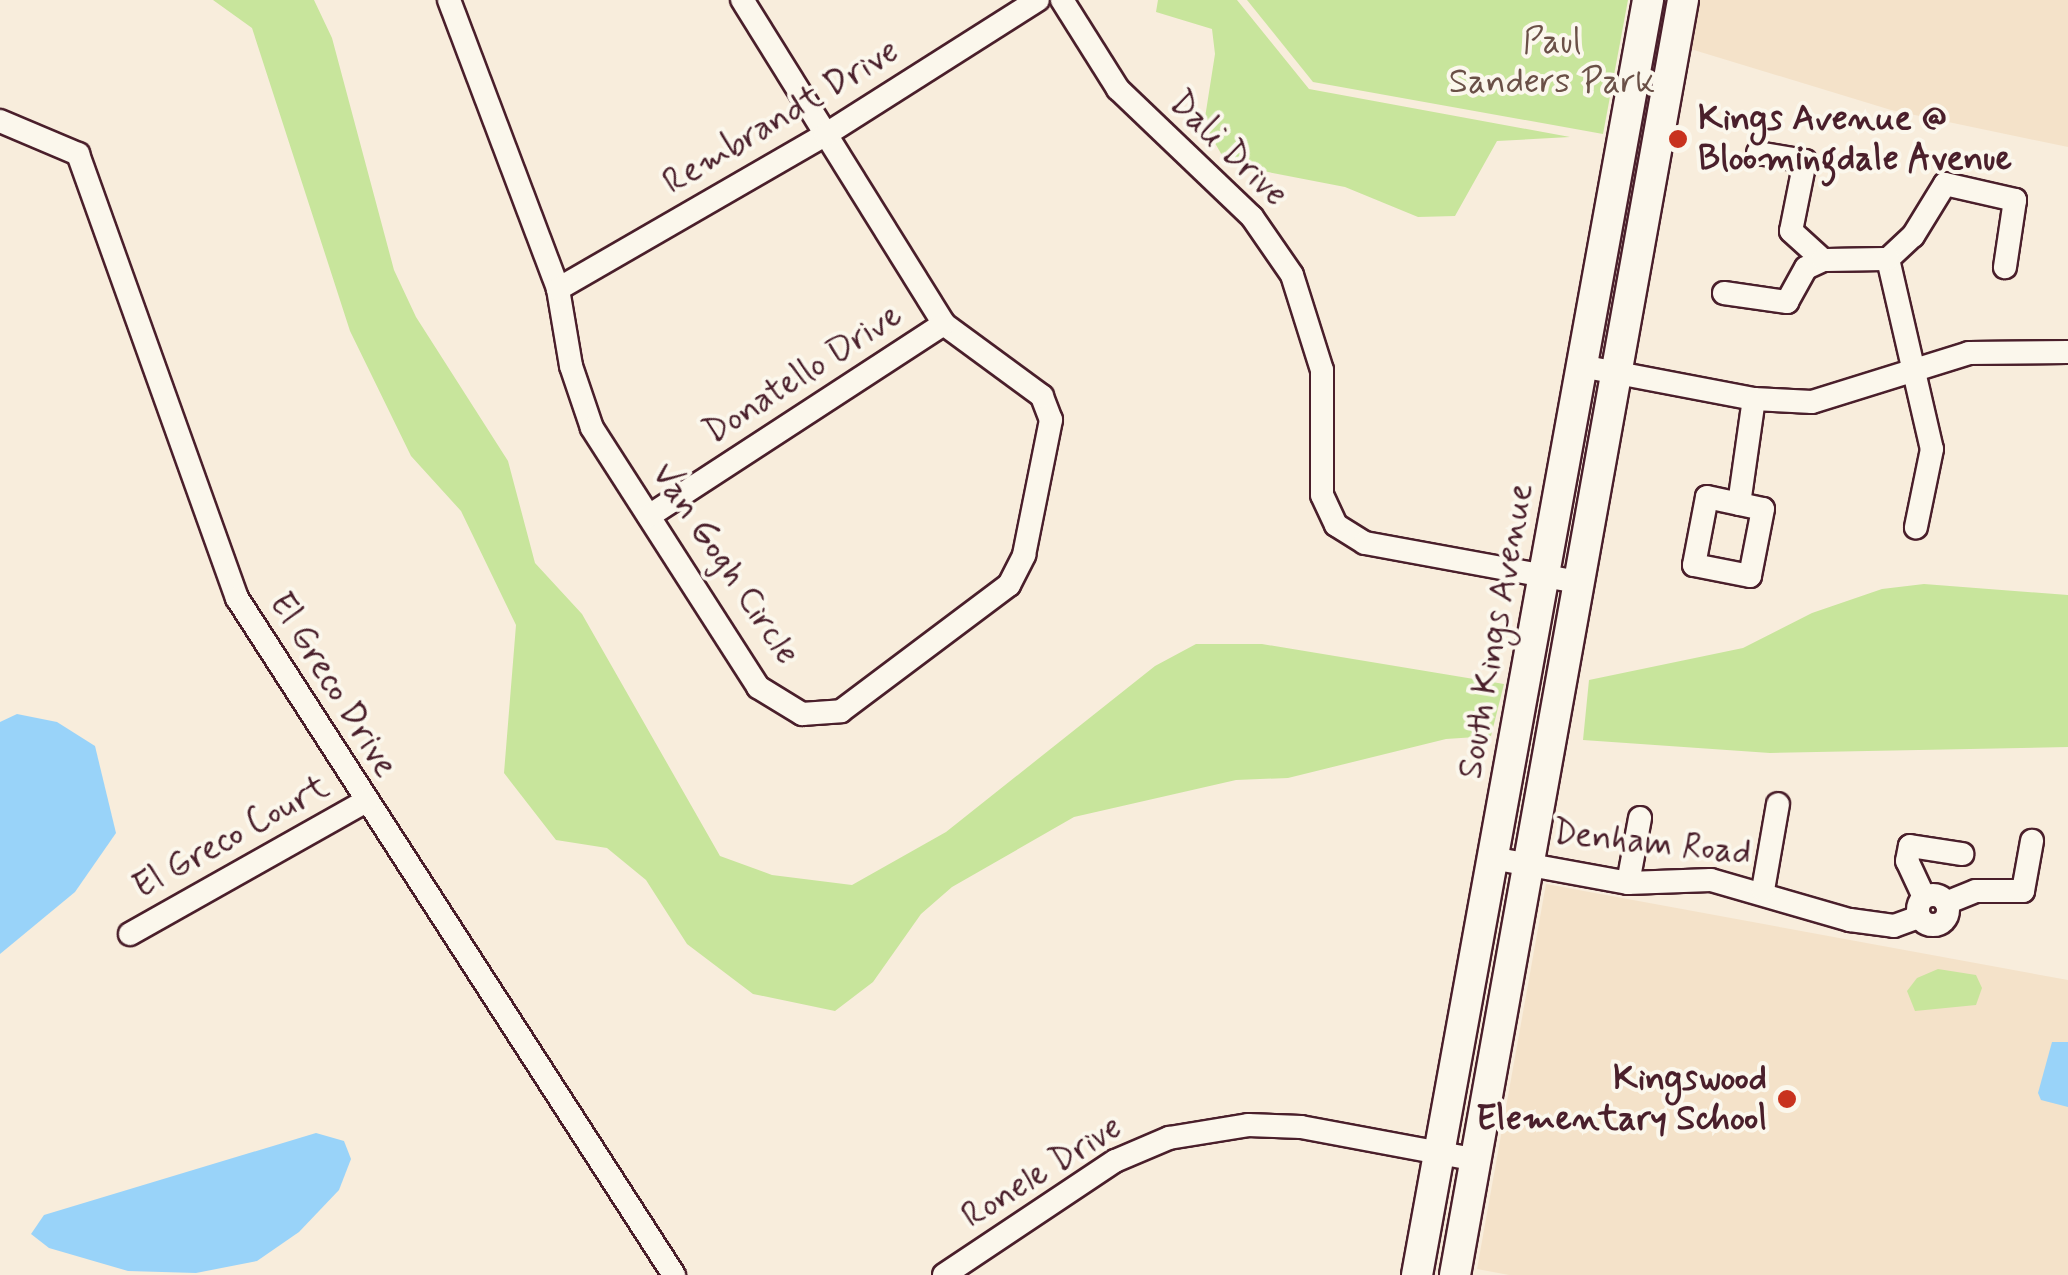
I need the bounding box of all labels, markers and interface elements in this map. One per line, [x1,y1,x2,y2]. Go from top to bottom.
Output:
park label: Paul Sanders Park [1452,21,1652,103]
street label: Rembrandt Drive [656,31,906,203]
street label: Dali Drive [1160,82,1296,216]
place label: Kings Avenue @ Bloomingdale Avenue [1698,98,2018,180]
marker: Kings Avenue @ Bloomingdale Avenue [1667,128,1689,150]
street label: Donatello Drive [697,295,909,453]
street label: Van Gogh Circle [642,455,808,673]
street label: South Kings Avenue [1450,485,1542,777]
street label: El Greco Drive [261,587,405,783]
street label: El Greco Court [128,767,334,907]
street label: Denham Road [1551,812,1753,874]
place label: Kingswood Elementary School [1476,1058,1767,1140]
marker: Kingswood Elementary School [1776,1088,1798,1110]
street label: Ronele Drive [954,1106,1130,1238]

